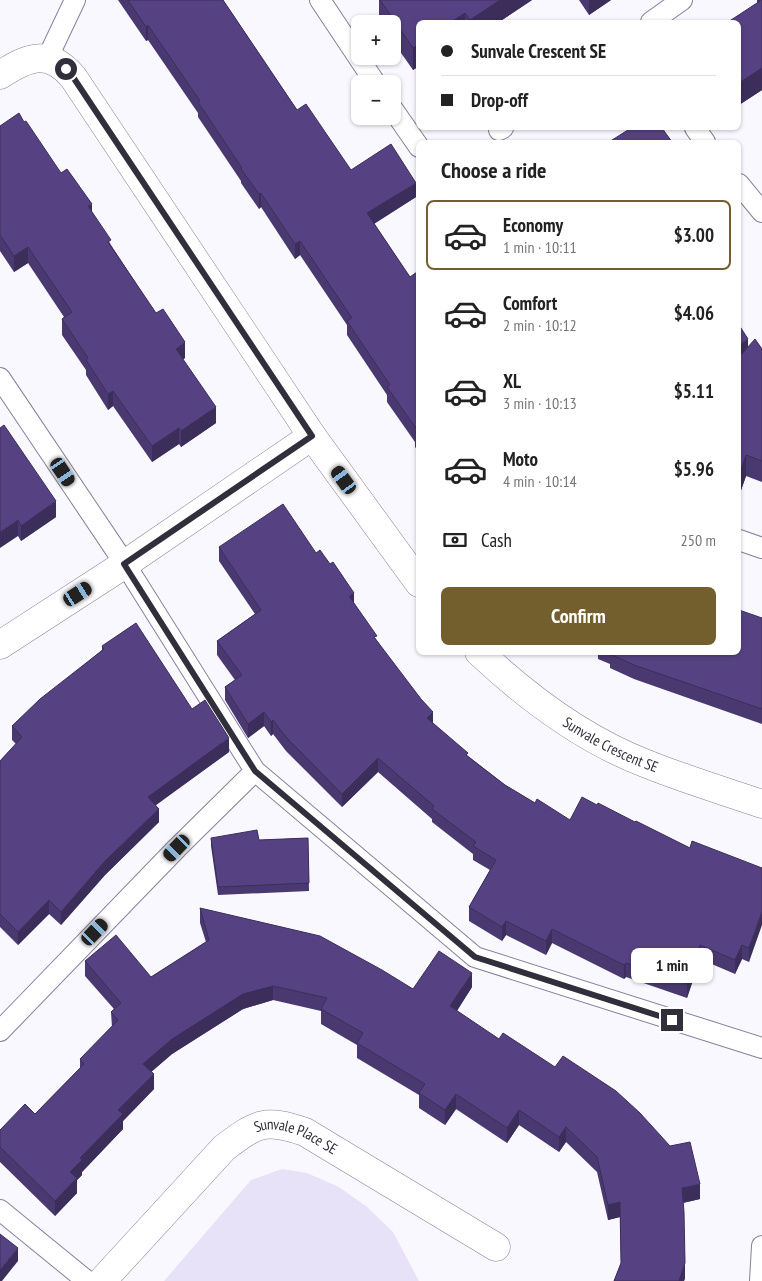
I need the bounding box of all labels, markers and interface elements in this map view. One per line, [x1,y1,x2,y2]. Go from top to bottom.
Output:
map controls [351,15,401,125]
button: + [351,15,401,65]
text: Sunvale Crescent SE [471,39,606,63]
route start [55,58,77,80]
button: − [351,75,401,125]
text: Drop-off [471,88,528,112]
text: Choose a ride [441,156,546,184]
icon: car [443,213,488,258]
text: Economy [503,213,563,237]
text: $3.00 [674,223,714,247]
text: 1 min · 10:11 [503,237,577,257]
icon: car [443,291,488,336]
text: Comfort [503,291,557,315]
text: $4.06 [674,301,714,325]
text: 2 min · 10:12 [503,315,577,335]
icon: car [443,369,488,414]
text: XL [503,369,521,393]
text: $5.11 [674,379,714,403]
text: 3 min · 10:13 [503,393,577,413]
icon: car [443,447,488,492]
text: Moto [503,447,538,471]
car [48,455,77,489]
text: $5.96 [674,457,714,481]
car [329,463,358,497]
text: 4 min · 10:14 [503,471,577,491]
icon: cash [441,526,469,554]
text: Cash [481,528,512,552]
text: 250 m [681,530,716,550]
car [61,580,94,608]
button: Confirm [441,587,716,645]
street label: Sunvale Crescent SE [559,712,661,776]
car [161,832,192,864]
car [79,916,110,948]
callout: 1 min [631,948,713,982]
text: 1 min [656,955,688,975]
route end [661,1009,683,1031]
street label: Sunvale Place SE [251,1114,341,1158]

